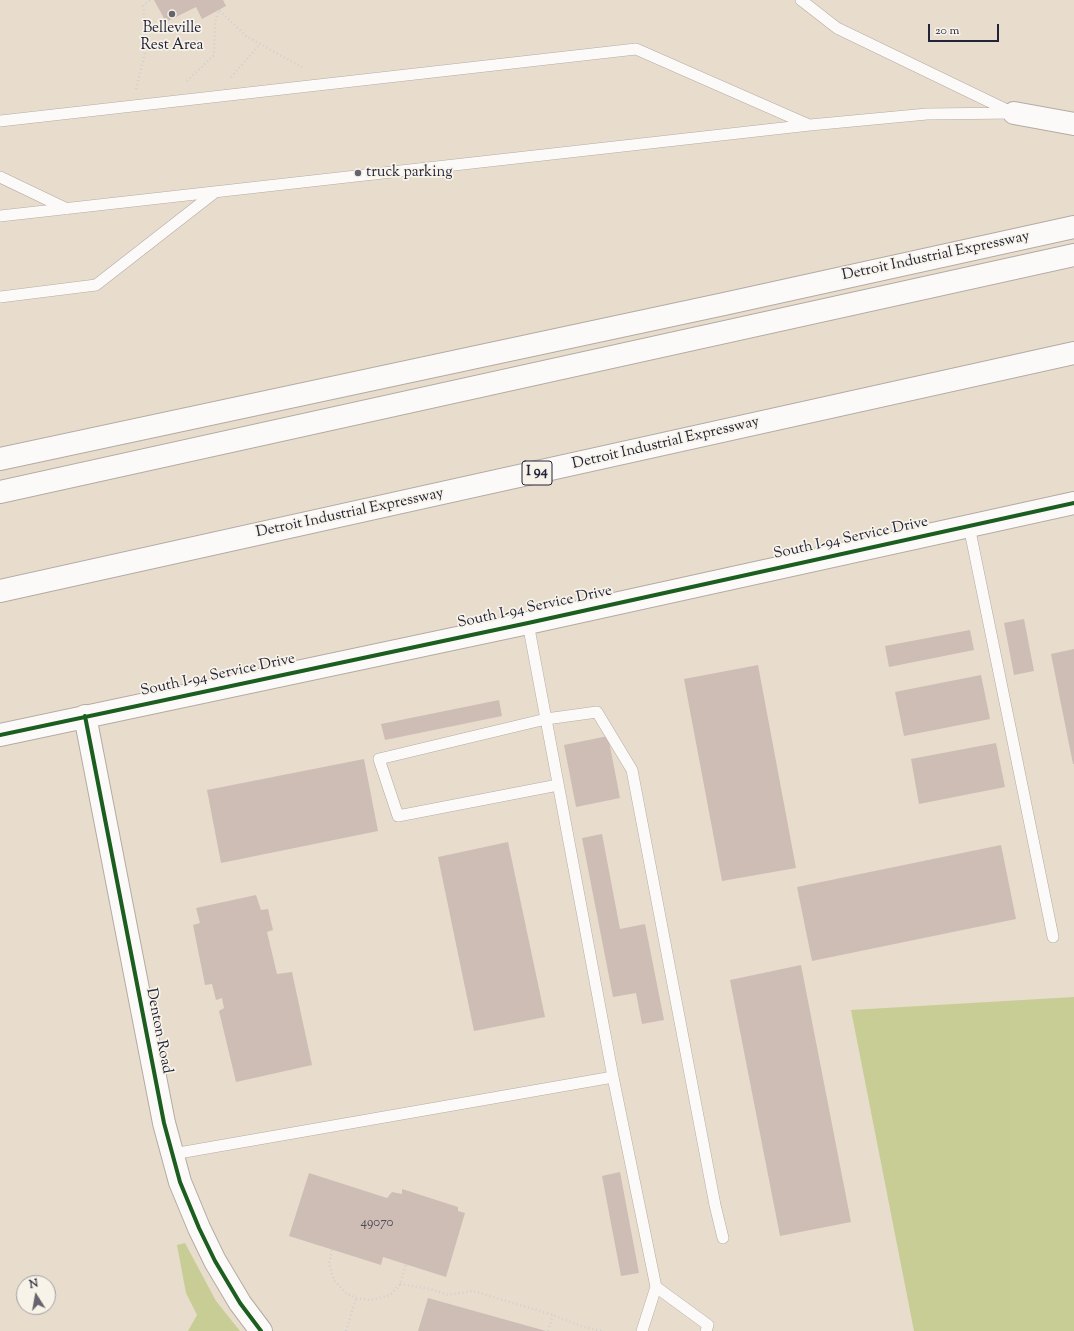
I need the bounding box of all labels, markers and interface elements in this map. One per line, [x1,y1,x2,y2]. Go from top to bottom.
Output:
marker: Belleville Rest Area [167,9,177,19]
scale bar [930,16,1001,42]
place label: Belleville Rest Area [141,20,203,55]
text: 20 m [935,22,959,40]
place label: truck parking [366,164,453,182]
marker: truck parking [353,168,363,178]
street label: Detroit Industrial Expressway [841,228,1031,286]
street label: Detroit Industrial Expressway [571,414,761,474]
road number: I 94 [522,461,552,485]
street label: Detroit Industrial Expressway [255,485,445,543]
street label: South I-94 Service Drive [772,514,930,564]
street label: South I-94 Service Drive [456,583,614,633]
street label: South I-94 Service Drive [139,651,297,701]
street label: Denton Road [141,987,175,1075]
house number: 49070 [361,1216,393,1232]
north arrow [16,1275,56,1315]
text: N [28,1276,40,1293]

